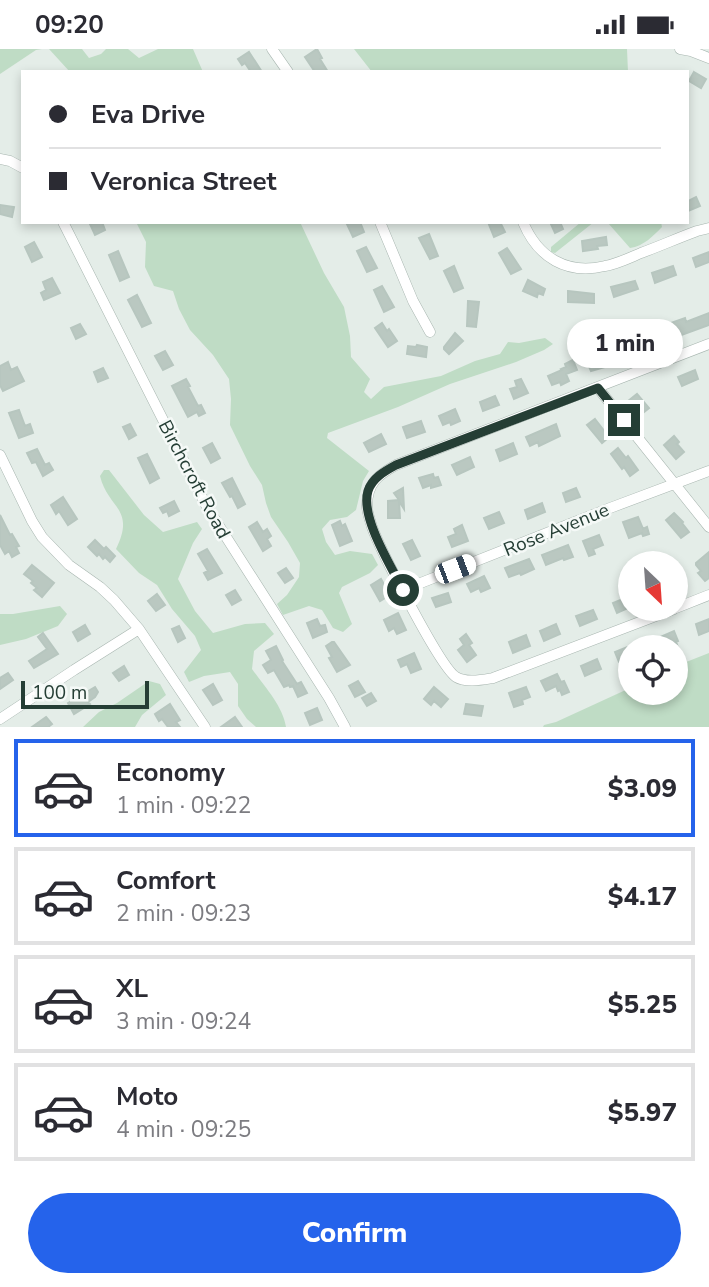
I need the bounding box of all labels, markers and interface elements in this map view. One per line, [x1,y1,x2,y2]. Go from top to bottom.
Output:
text: 09:20 [35,7,104,42]
text: Eva Drive [91,97,205,132]
text: Veronica Street [91,164,277,199]
callout: 1 min [566,319,682,367]
text: 1 min [595,328,655,359]
route end [608,404,640,436]
street label: Birchcroft Road [152,415,236,543]
street label: Rose Avenue [500,497,613,563]
north arrow [618,551,688,621]
map controls [618,551,688,705]
car [432,552,479,586]
route start [387,574,419,606]
button: locate [618,635,688,705]
scale bar [21,678,149,710]
text: 100 m [32,680,87,706]
text: Economy [116,755,225,790]
icon: car [32,757,95,820]
text: $3.09 [608,771,677,806]
text: 1 min · 09:22 [116,790,251,821]
text: Comfort [116,863,216,898]
icon: car [32,865,95,928]
text: $4.17 [608,879,677,914]
text: 2 min · 09:23 [116,898,251,929]
text: XL [116,971,148,1006]
icon: car [32,973,95,1036]
text: $5.25 [608,987,677,1022]
text: 3 min · 09:24 [116,1006,251,1037]
text: Moto [116,1079,178,1114]
icon: car [32,1081,95,1144]
text: $5.97 [608,1095,677,1130]
text: 4 min · 09:25 [116,1114,251,1145]
button: Confirm [28,1193,681,1273]

